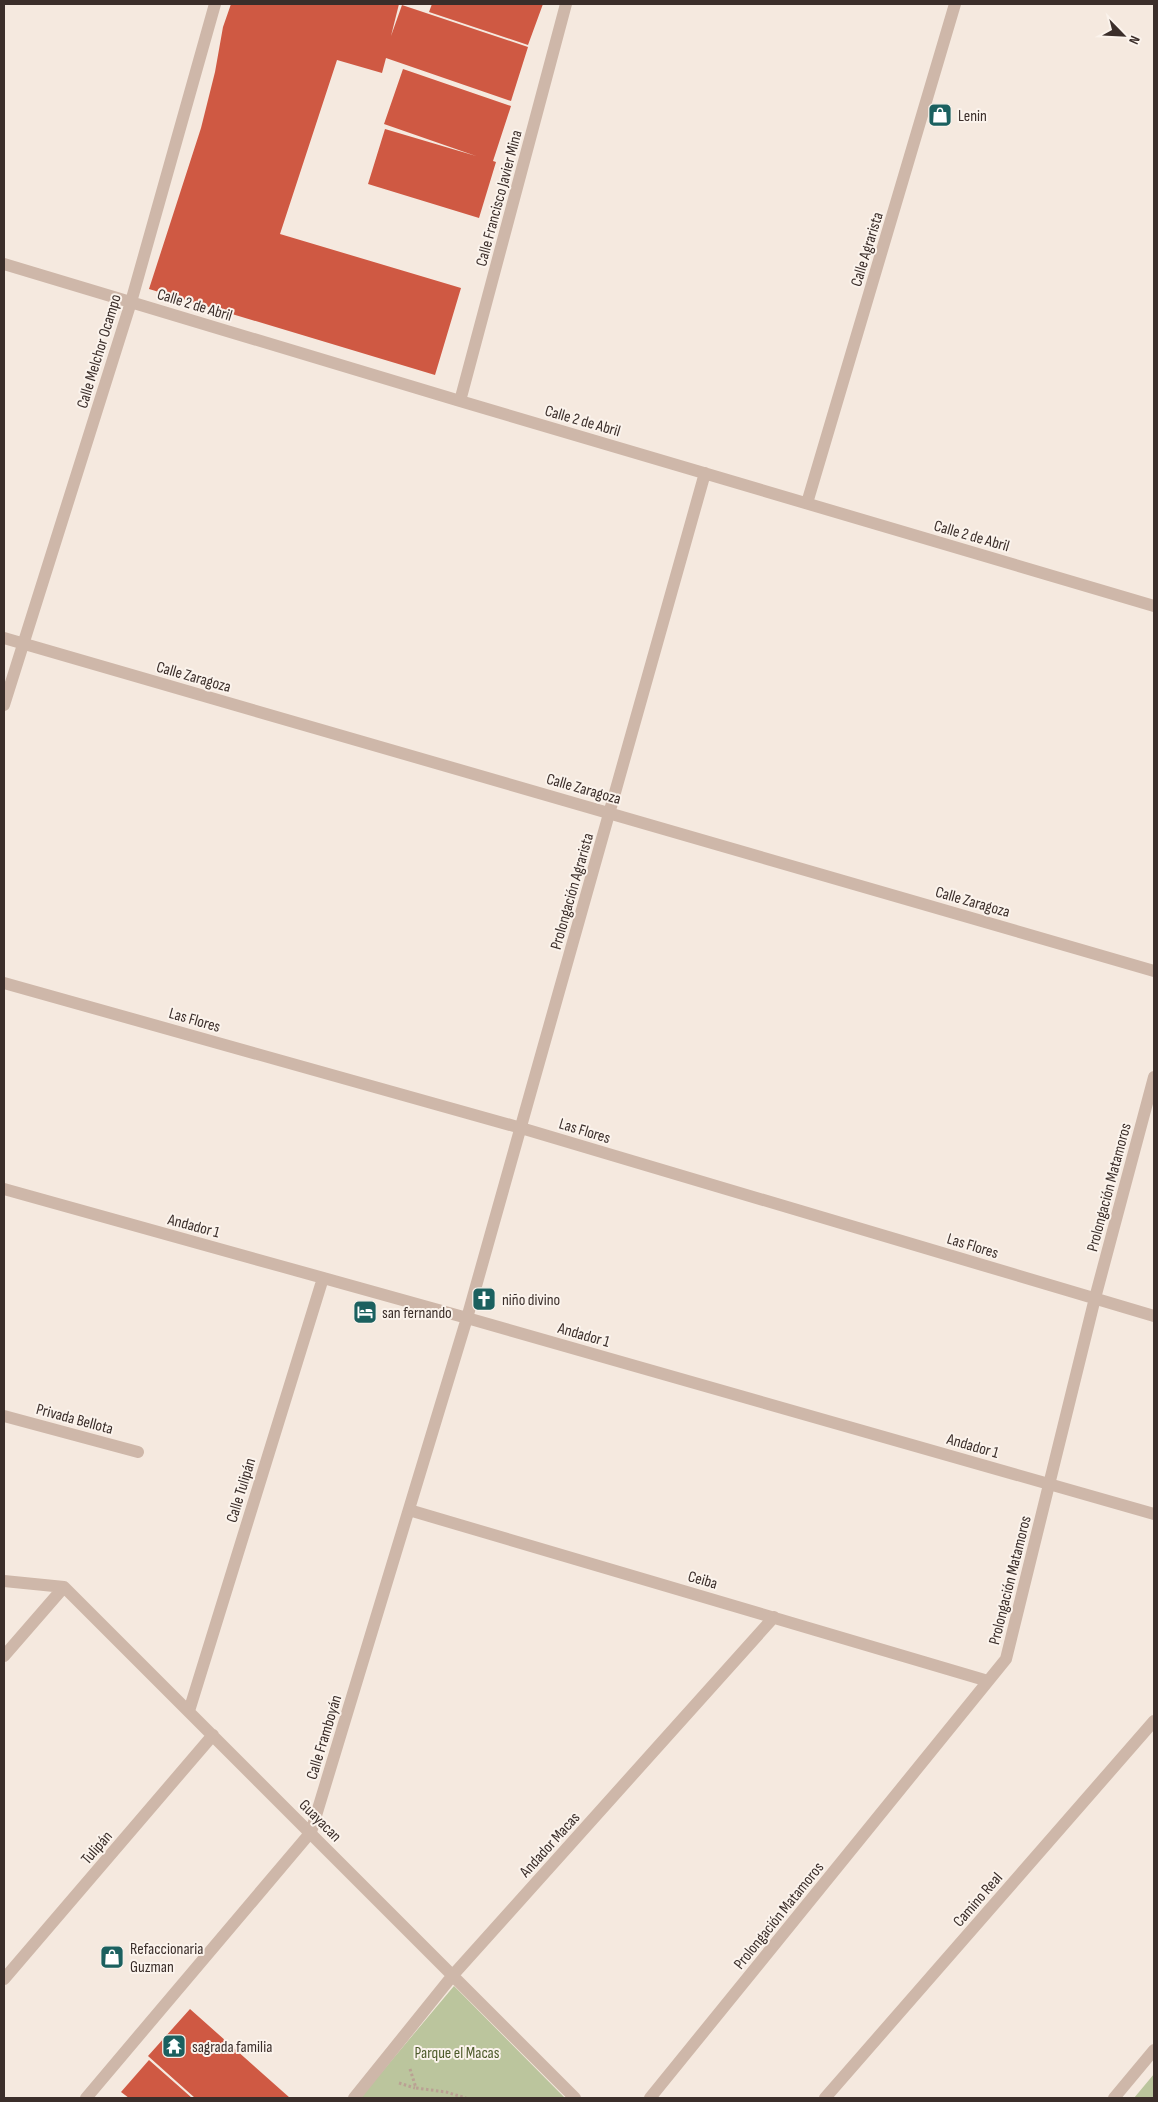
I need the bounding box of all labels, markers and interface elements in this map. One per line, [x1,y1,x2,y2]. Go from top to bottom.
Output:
north arrow [1098,10,1148,60]
text: N [1125,33,1144,47]
shop icon: Lenin [927,102,953,128]
place label: Lenin [958,107,987,126]
street label: Calle Francisco Javier Mina [472,128,527,269]
street label: Calle Agrarista [847,210,888,289]
street label: Calle 2 de Abril [155,285,234,326]
street label: Calle Melchor Ocampo [73,292,126,411]
street label: Calle 2 de Abril [543,402,623,441]
street label: Calle 2 de Abril [932,517,1012,556]
street label: Calle Zaragoza [154,658,233,697]
street label: Calle Zaragoza [544,770,623,809]
street label: Prolongación Agrarista [547,831,598,952]
street label: Calle Zaragoza [933,883,1012,922]
street label: Las Flores [167,1004,223,1037]
street label: Las Flores [557,1115,613,1148]
street label: Prolongación Matamoros [1083,1121,1136,1254]
street label: Andador 1 [165,1210,222,1243]
street label: Las Flores [945,1230,1001,1263]
church icon: niño divino [471,1286,497,1312]
place label: niño divino [502,1291,560,1310]
hotel icon: san fernando [352,1299,378,1325]
place label: san fernando [382,1304,452,1323]
street label: Andador 1 [555,1319,612,1352]
street label: Privada Bellota [34,1400,115,1439]
street label: Andador 1 [944,1430,1001,1463]
street label: Calle Tulipán [223,1456,260,1525]
street label: Prolongación Matamoros [985,1514,1036,1647]
street label: Ceiba [686,1567,720,1594]
street label: Calle Framboyán [303,1693,346,1782]
street label: Guayacan [295,1796,345,1846]
street label: Andador Macas [515,1808,584,1882]
street label: Tulipán [78,1827,117,1869]
street label: Prolongación Matamoros [730,1858,828,1973]
street label: Camino Real [949,1869,1007,1931]
place label: Refaccionaria Guzman [130,1940,203,1977]
shop icon: Refaccionaria Guzman [99,1944,125,1970]
temple icon: sagrada familia [161,2033,187,2059]
place label: sagrada familia [192,2038,272,2057]
park label: Parque el Macas [414,2044,500,2063]

